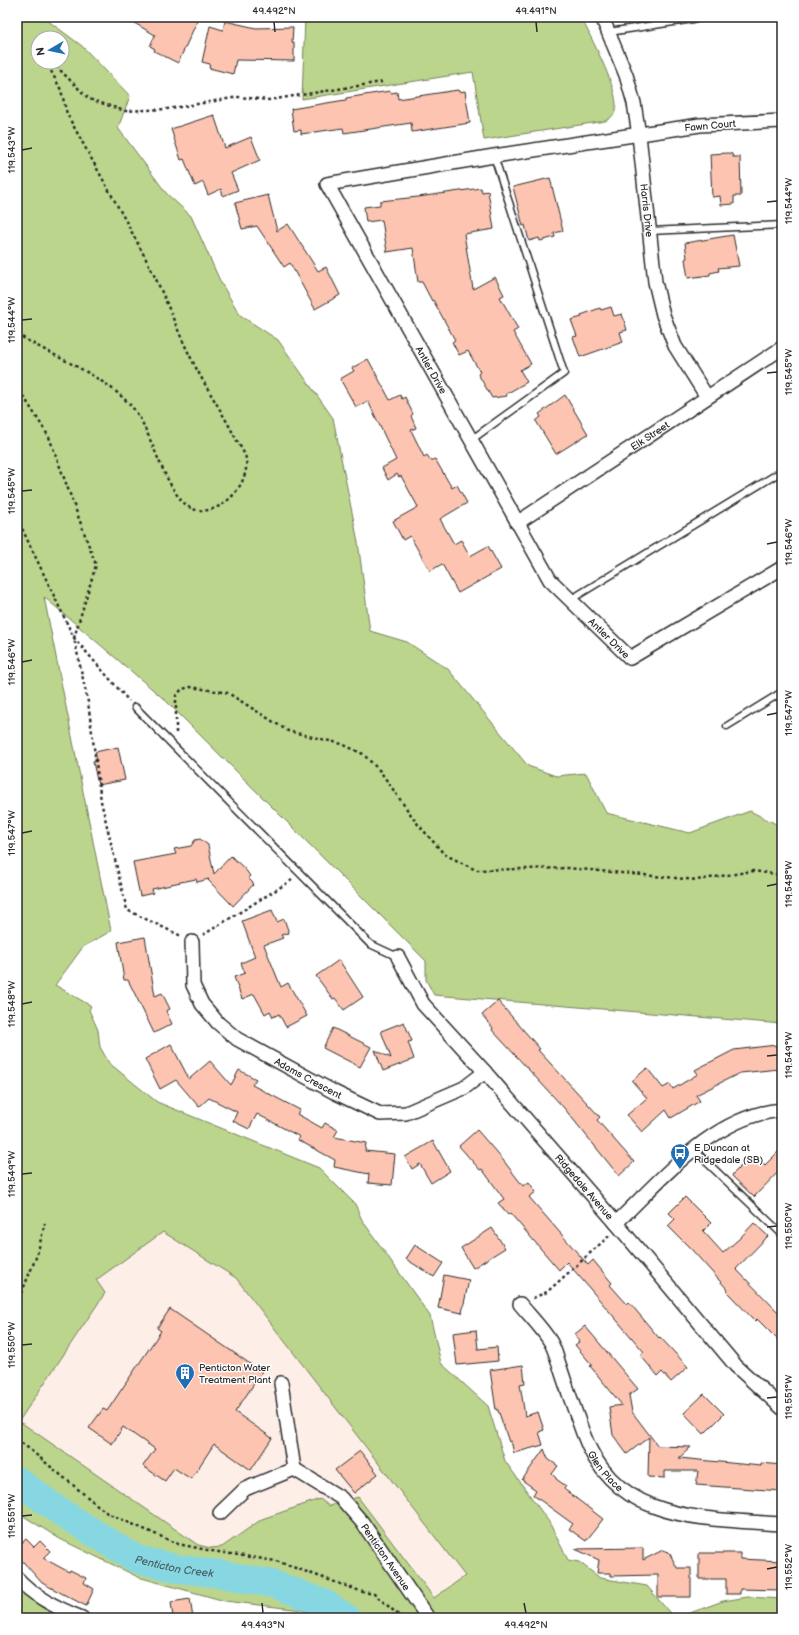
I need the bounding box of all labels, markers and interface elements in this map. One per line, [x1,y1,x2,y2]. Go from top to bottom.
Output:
text: 49.492°N [252,5,296,17]
text: 49.491°N [515,5,557,17]
north arrow [30,30,70,70]
text: N [34,46,48,57]
street label: Fawn Court [684,118,736,134]
text: 119.543°W [6,127,18,173]
text: 119.544°W [783,178,795,224]
street label: Harris Drive [637,183,655,238]
text: 119.544°W [6,297,18,343]
street label: Antler Drive [413,344,449,396]
text: 119.545°W [783,349,795,395]
street label: Elk Street [629,419,672,453]
text: 119.545°W [6,468,18,514]
text: 119.546°W [783,519,795,565]
street label: Antler Drive [585,616,632,661]
text: 119.546°W [6,639,18,685]
text: 119.547°W [783,690,795,736]
text: 119.547°W [6,810,18,856]
text: 119.548°W [783,861,795,907]
text: 119.548°W [6,981,18,1027]
text: 119.549°W [783,1032,795,1078]
street label: Adams Crescent [272,1056,343,1102]
bus stop icon: E Duncan at Ridgedale (SB) [669,1142,691,1170]
place label: E Duncan at Ridgedale (SB) [694,1142,764,1166]
text: 119.549°W [6,1151,18,1197]
street label: Ridgedale Avenue [552,1152,615,1223]
text: 119.550°W [783,1203,795,1249]
text: 119.550°W [6,1322,18,1368]
building icon: Penticton Water Treatment Plant [174,1362,196,1390]
place label: Penticton Water Treatment Plant [199,1362,271,1386]
text: 119.551°W [783,1375,795,1419]
street label: Glen Place [585,1449,625,1495]
text: 119.551°W [6,1494,18,1538]
street label: Penticton Avenue [358,1522,412,1593]
text: 119.552°W [783,1544,795,1590]
water label: Penticton Creek [134,1553,215,1580]
text: 49.493°N [241,1619,285,1631]
text: 49.492°N [504,1619,548,1631]

